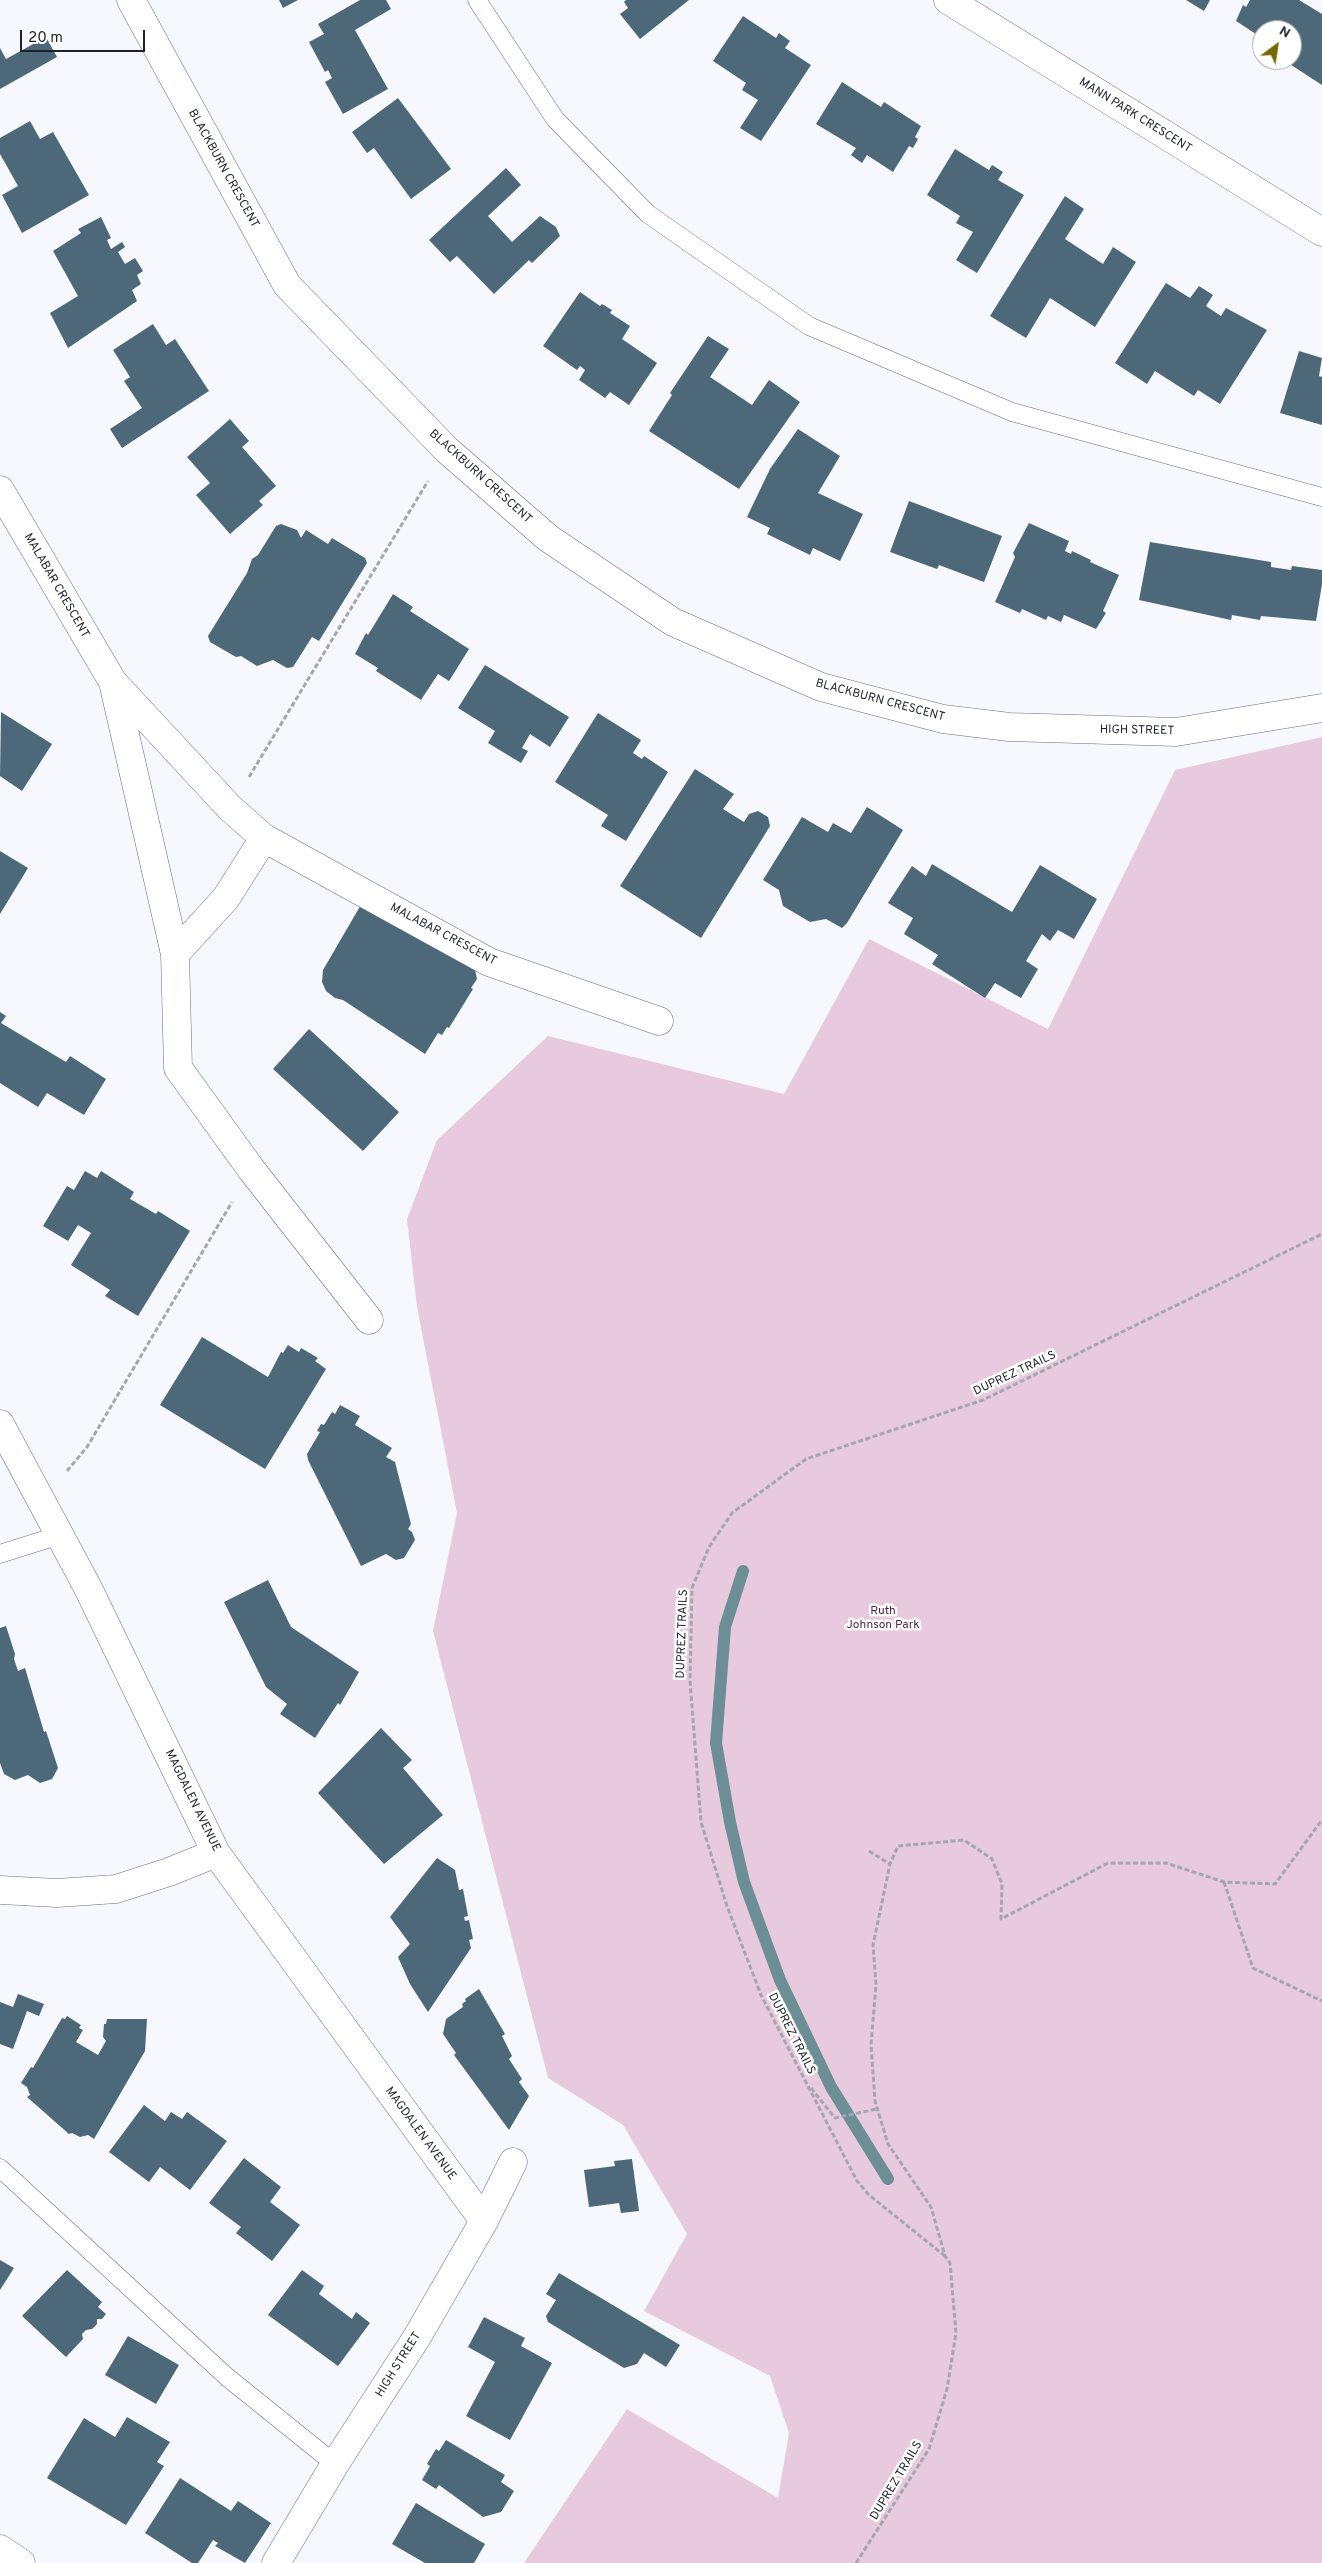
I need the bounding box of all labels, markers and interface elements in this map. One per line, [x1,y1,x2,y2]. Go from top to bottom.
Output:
scale bar [22,20,148,52]
north arrow [1252,20,1302,70]
text: N [1276,23,1293,42]
text: 20 m [28,29,63,48]
street label: MANN PARK CRESCENT [1076,75,1194,157]
street label: BLACKBURN CRESCENT [184,107,262,231]
street label: BLACKBURN CRESCENT [426,427,534,527]
street label: MALABAR CRESCENT [20,531,92,641]
street label: BLACKBURN CRESCENT [814,677,946,725]
street label: HIGH STREET [1100,723,1174,739]
street label: MALABAR CRESCENT [387,901,499,969]
street label: DUPREZ TRAILS [971,1349,1059,1399]
street label: DUPREZ TRAILS [674,1589,692,1679]
park label: Ruth Johnson Park [846,1605,920,1633]
street label: MAGDALEN AVENUE [161,1748,223,1854]
street label: DUPREZ TRAILS [764,1991,818,2077]
street label: MAGDALEN AVENUE [381,2085,459,2183]
street label: HIGH STREET [373,2330,425,2400]
street label: DUPREZ TRAILS [868,2439,926,2523]

